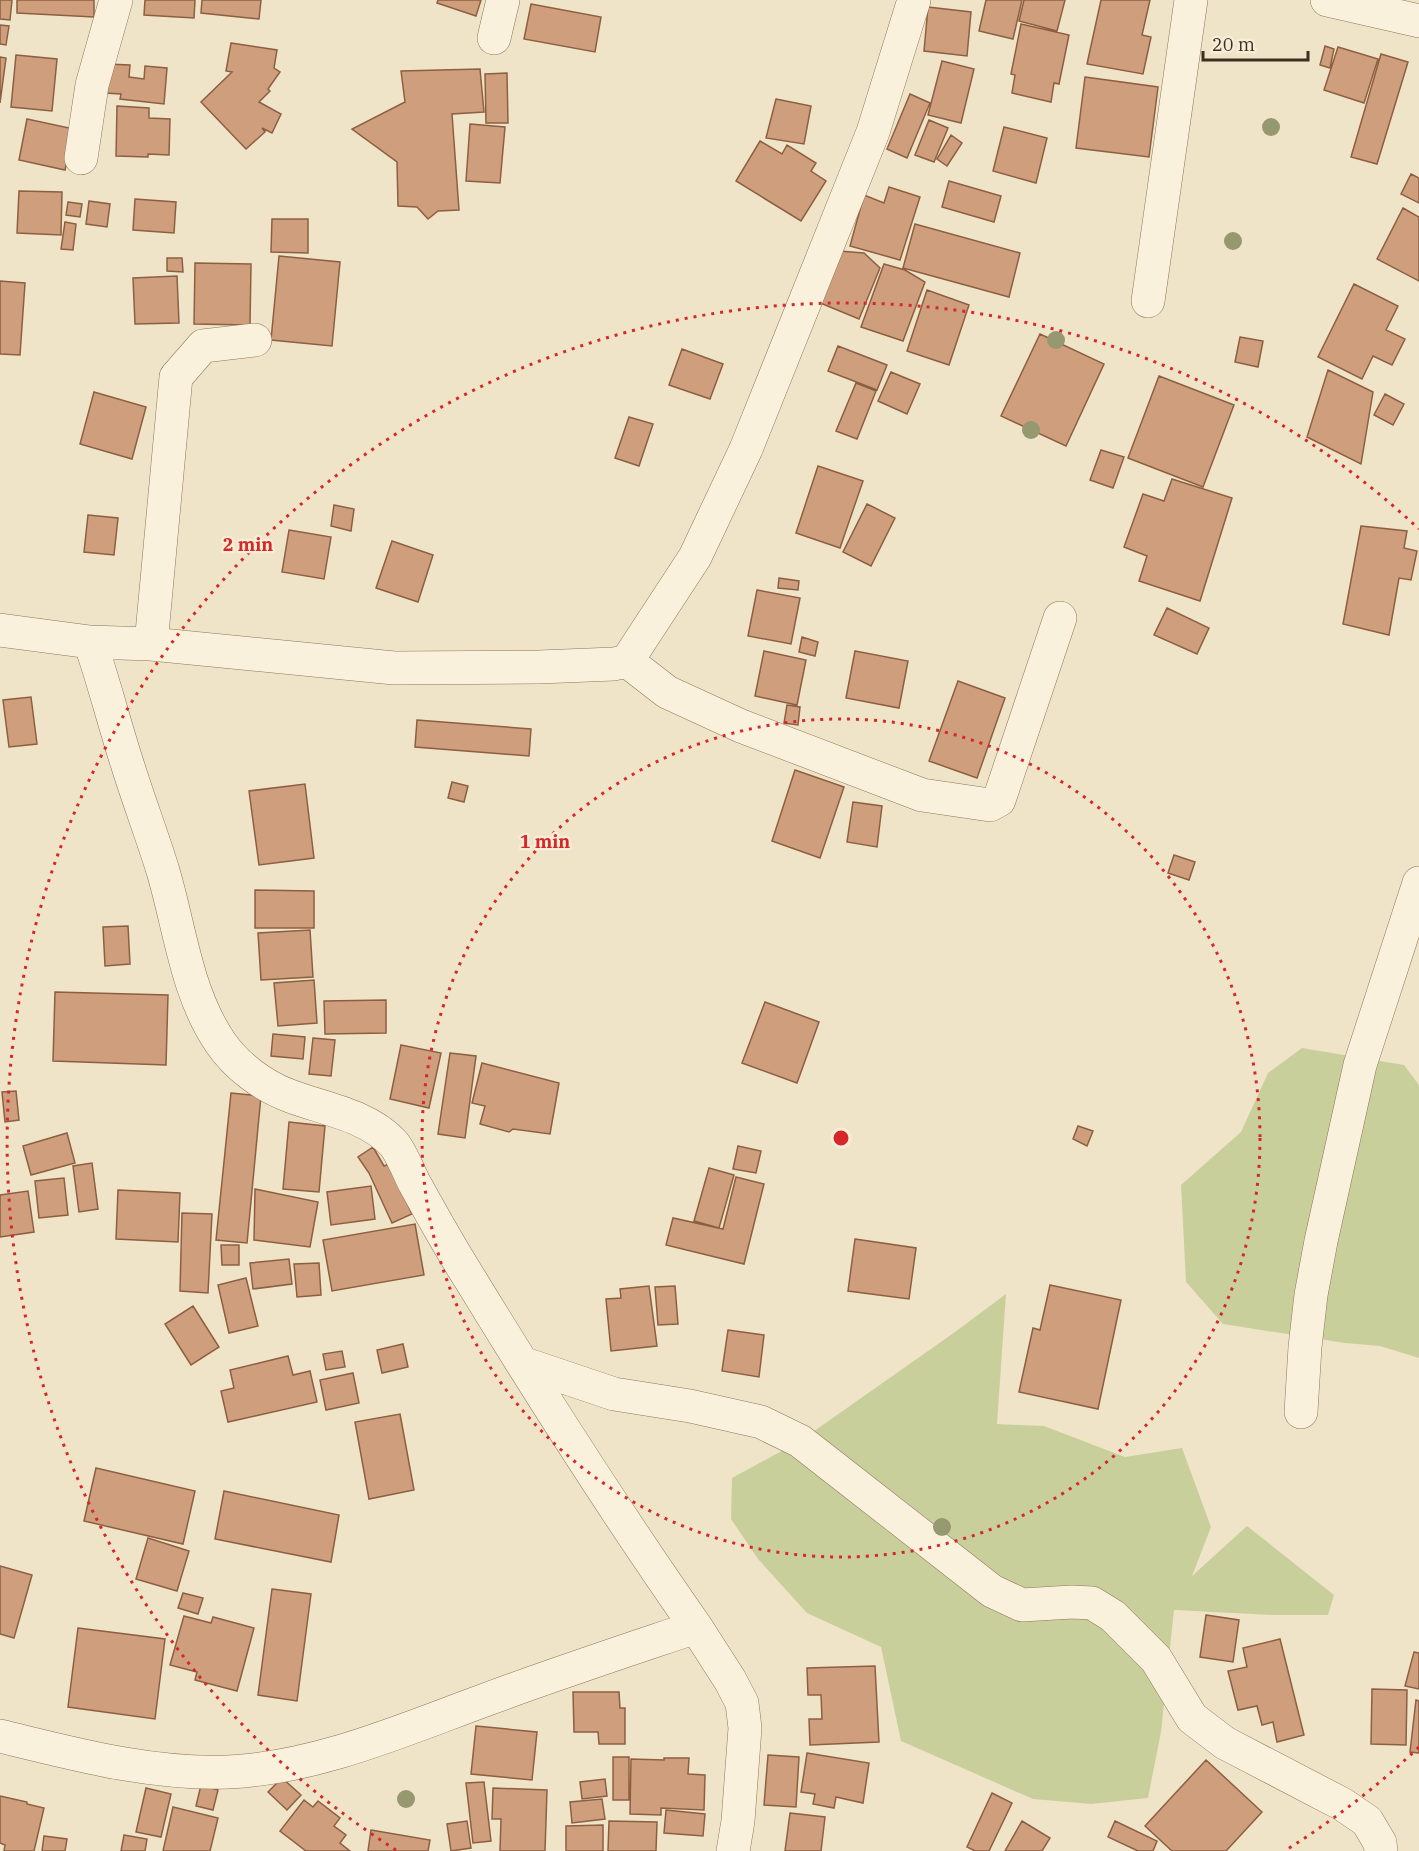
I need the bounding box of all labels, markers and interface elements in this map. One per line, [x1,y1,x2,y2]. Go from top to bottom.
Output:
scale bar [1203,24,1308,62]
text: 20 m [1212,33,1255,56]
text: 2 min [223,533,273,556]
text: 1 min [520,830,570,853]
centre of rings [831,1128,851,1148]

